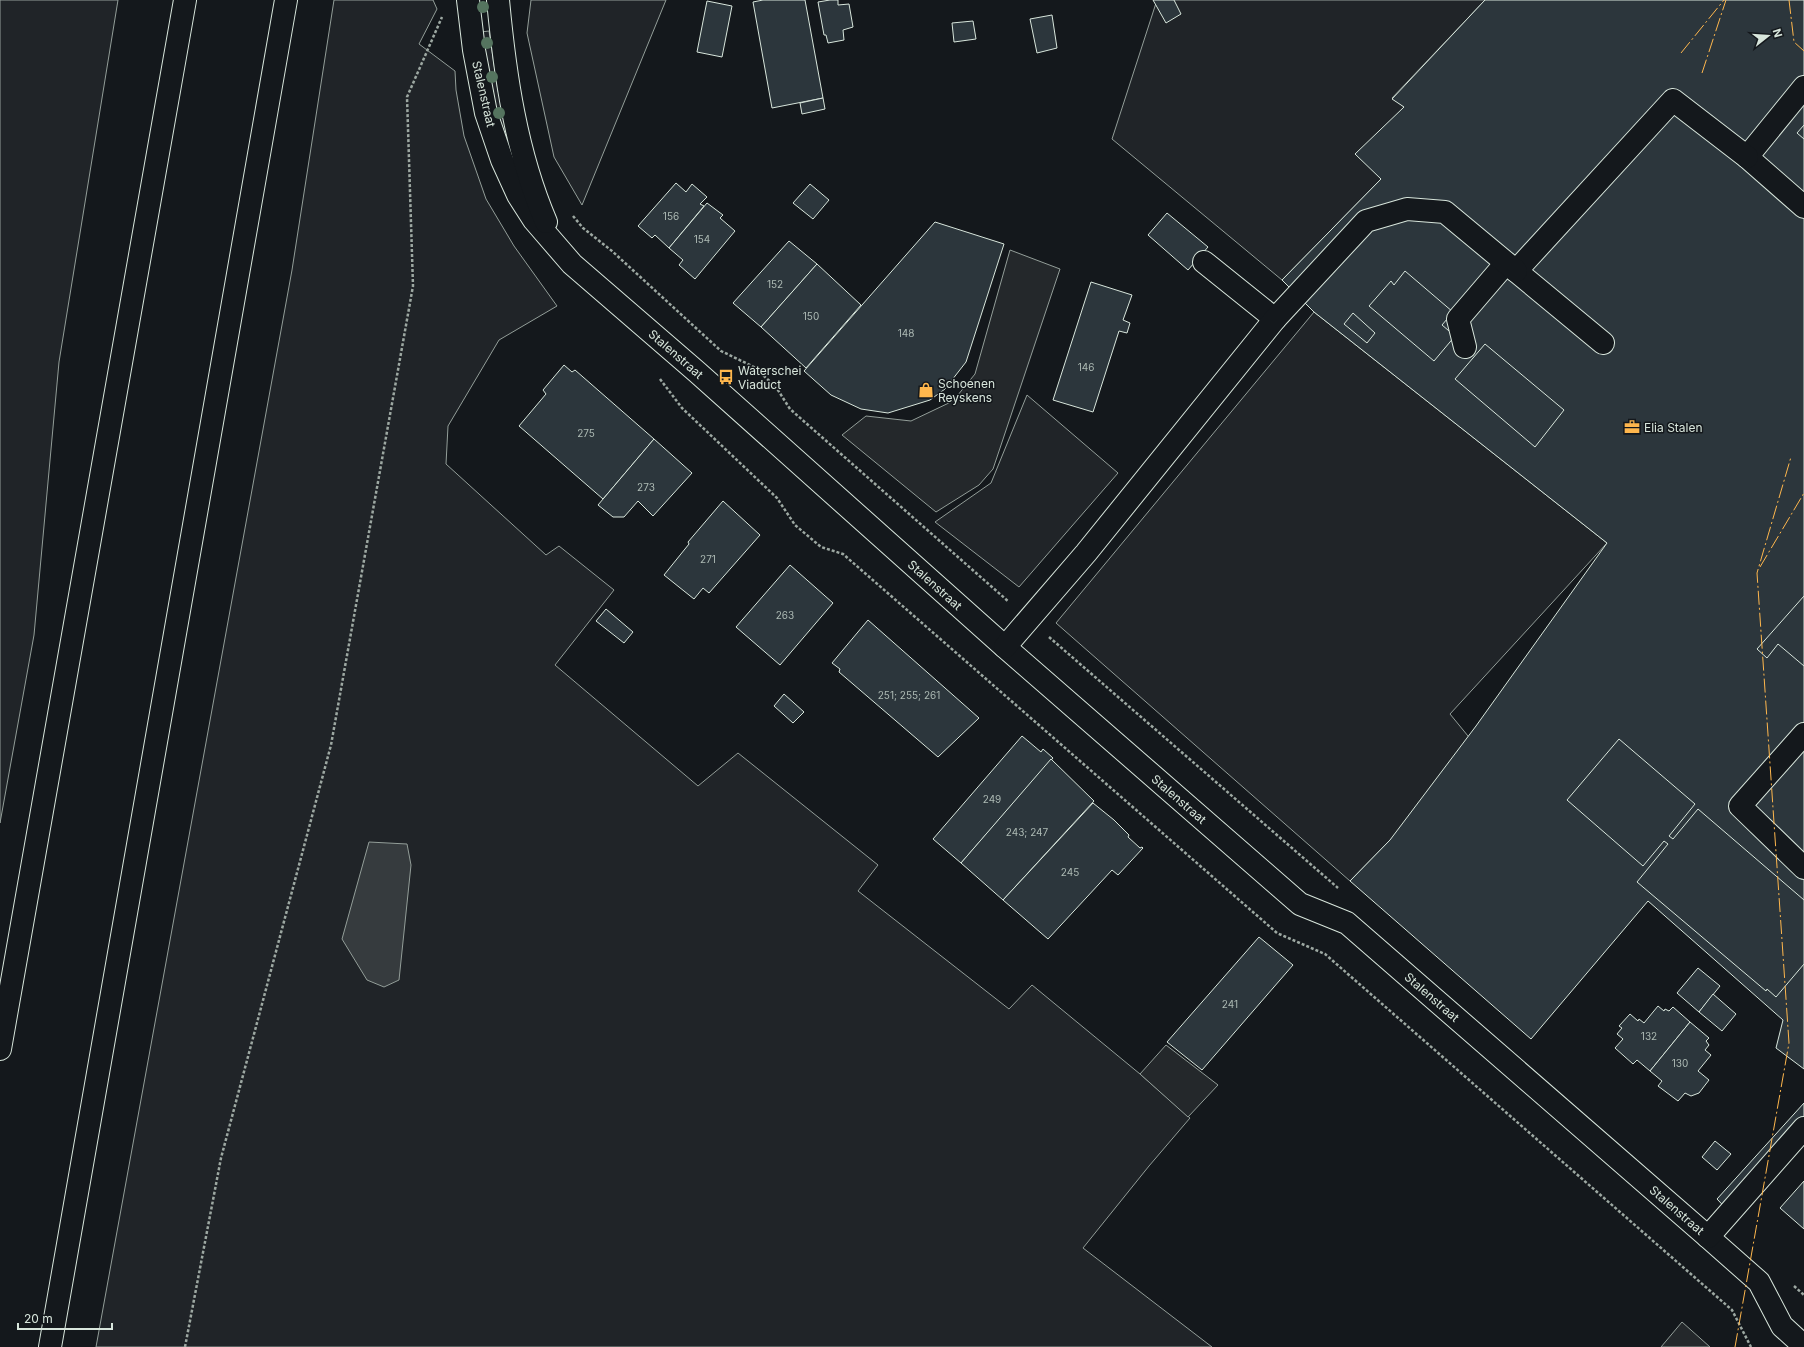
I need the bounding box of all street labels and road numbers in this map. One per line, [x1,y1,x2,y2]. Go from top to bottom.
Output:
street label: Stalenstraat [469,59,499,129]
street label: Stalenstraat [646,326,706,382]
street label: Stalenstraat [905,557,965,613]
street label: Stalenstraat [1149,771,1209,827]
street label: Stalenstraat [1402,969,1462,1025]
street label: Stalenstraat [1647,1182,1707,1238]

